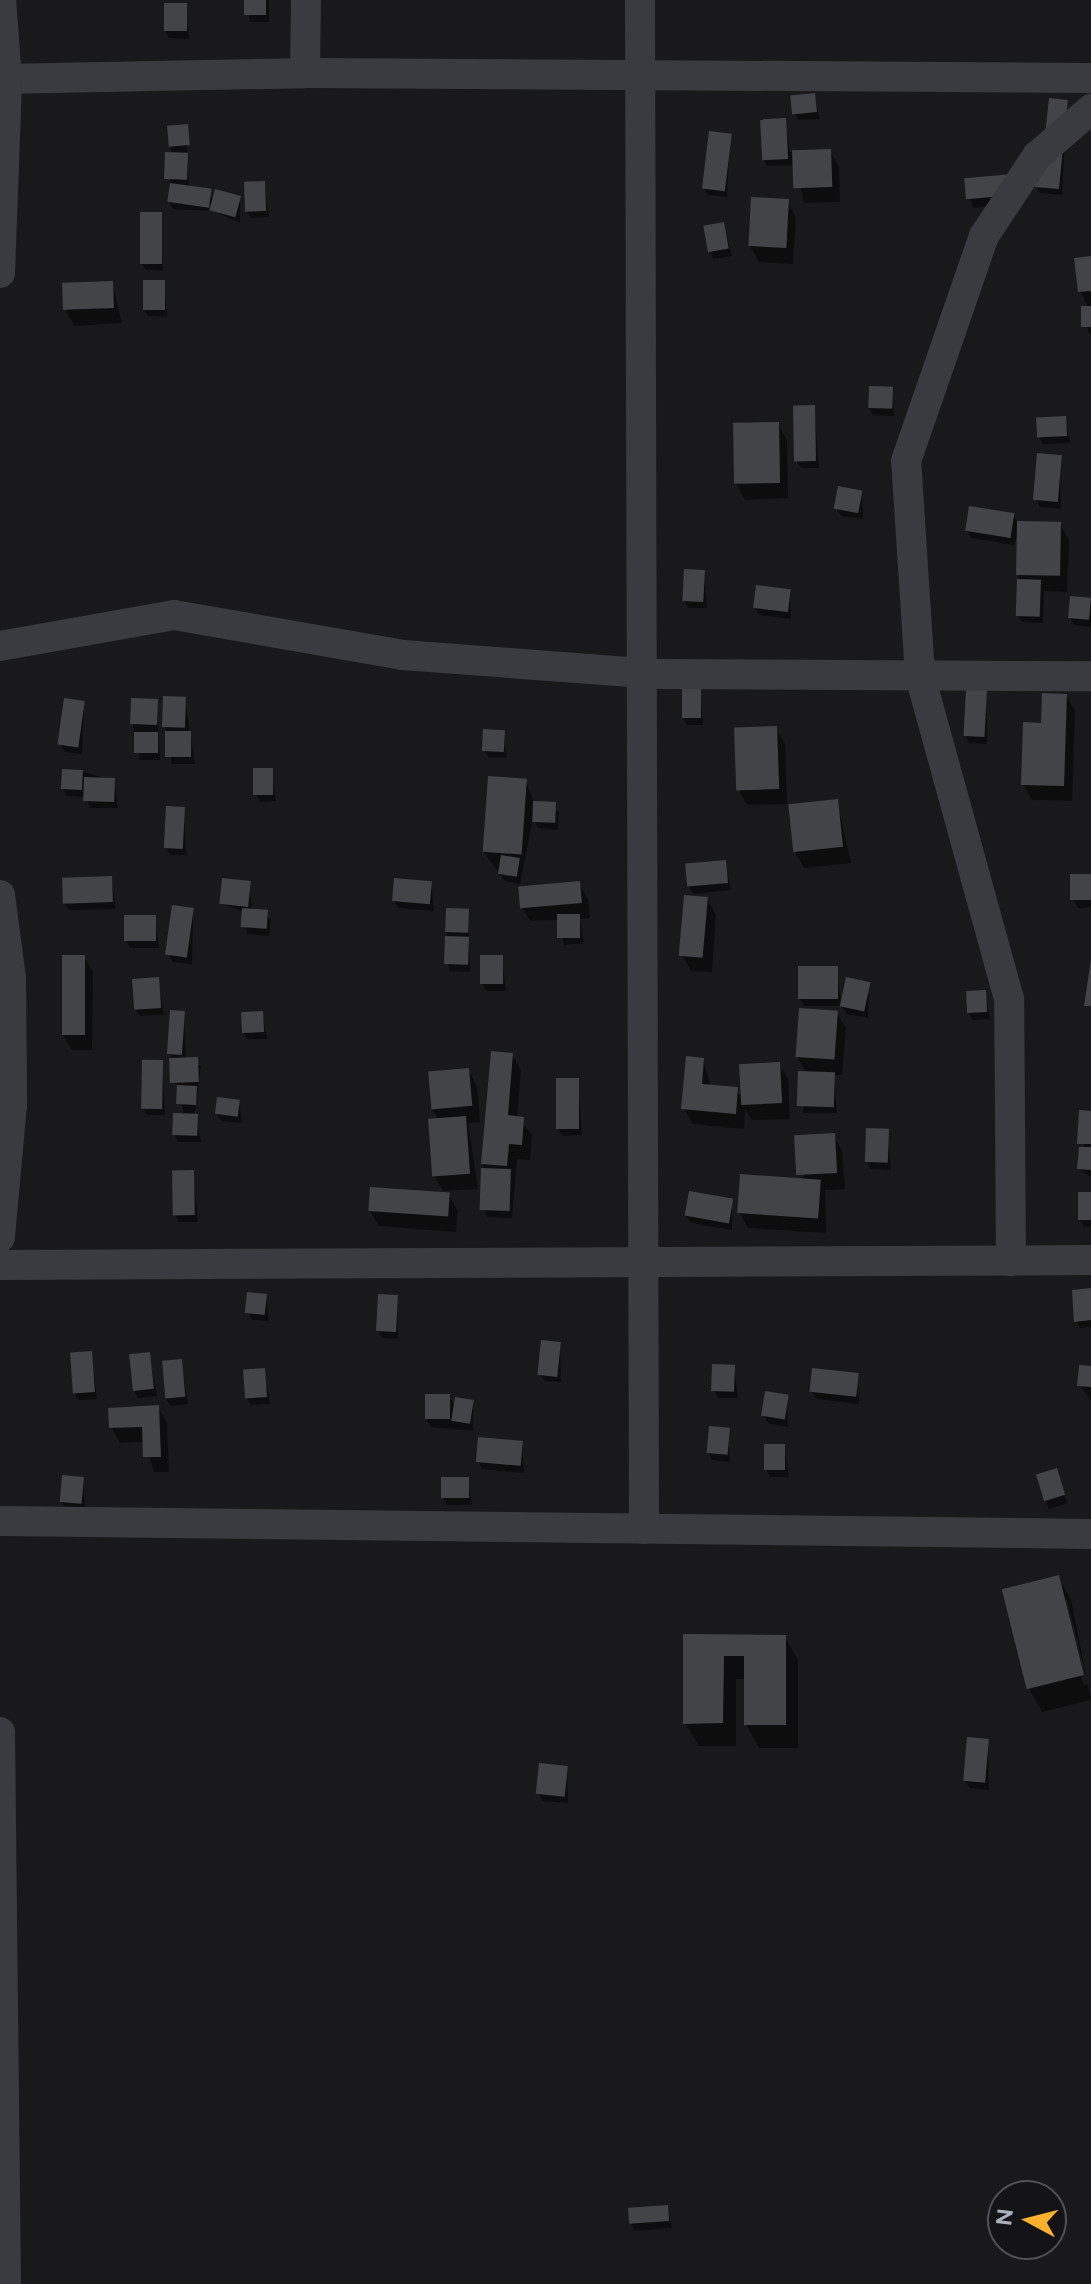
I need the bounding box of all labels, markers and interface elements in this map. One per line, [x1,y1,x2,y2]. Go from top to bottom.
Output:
north arrow [987,2180,1067,2260]
text: N [990,2207,1019,2227]

